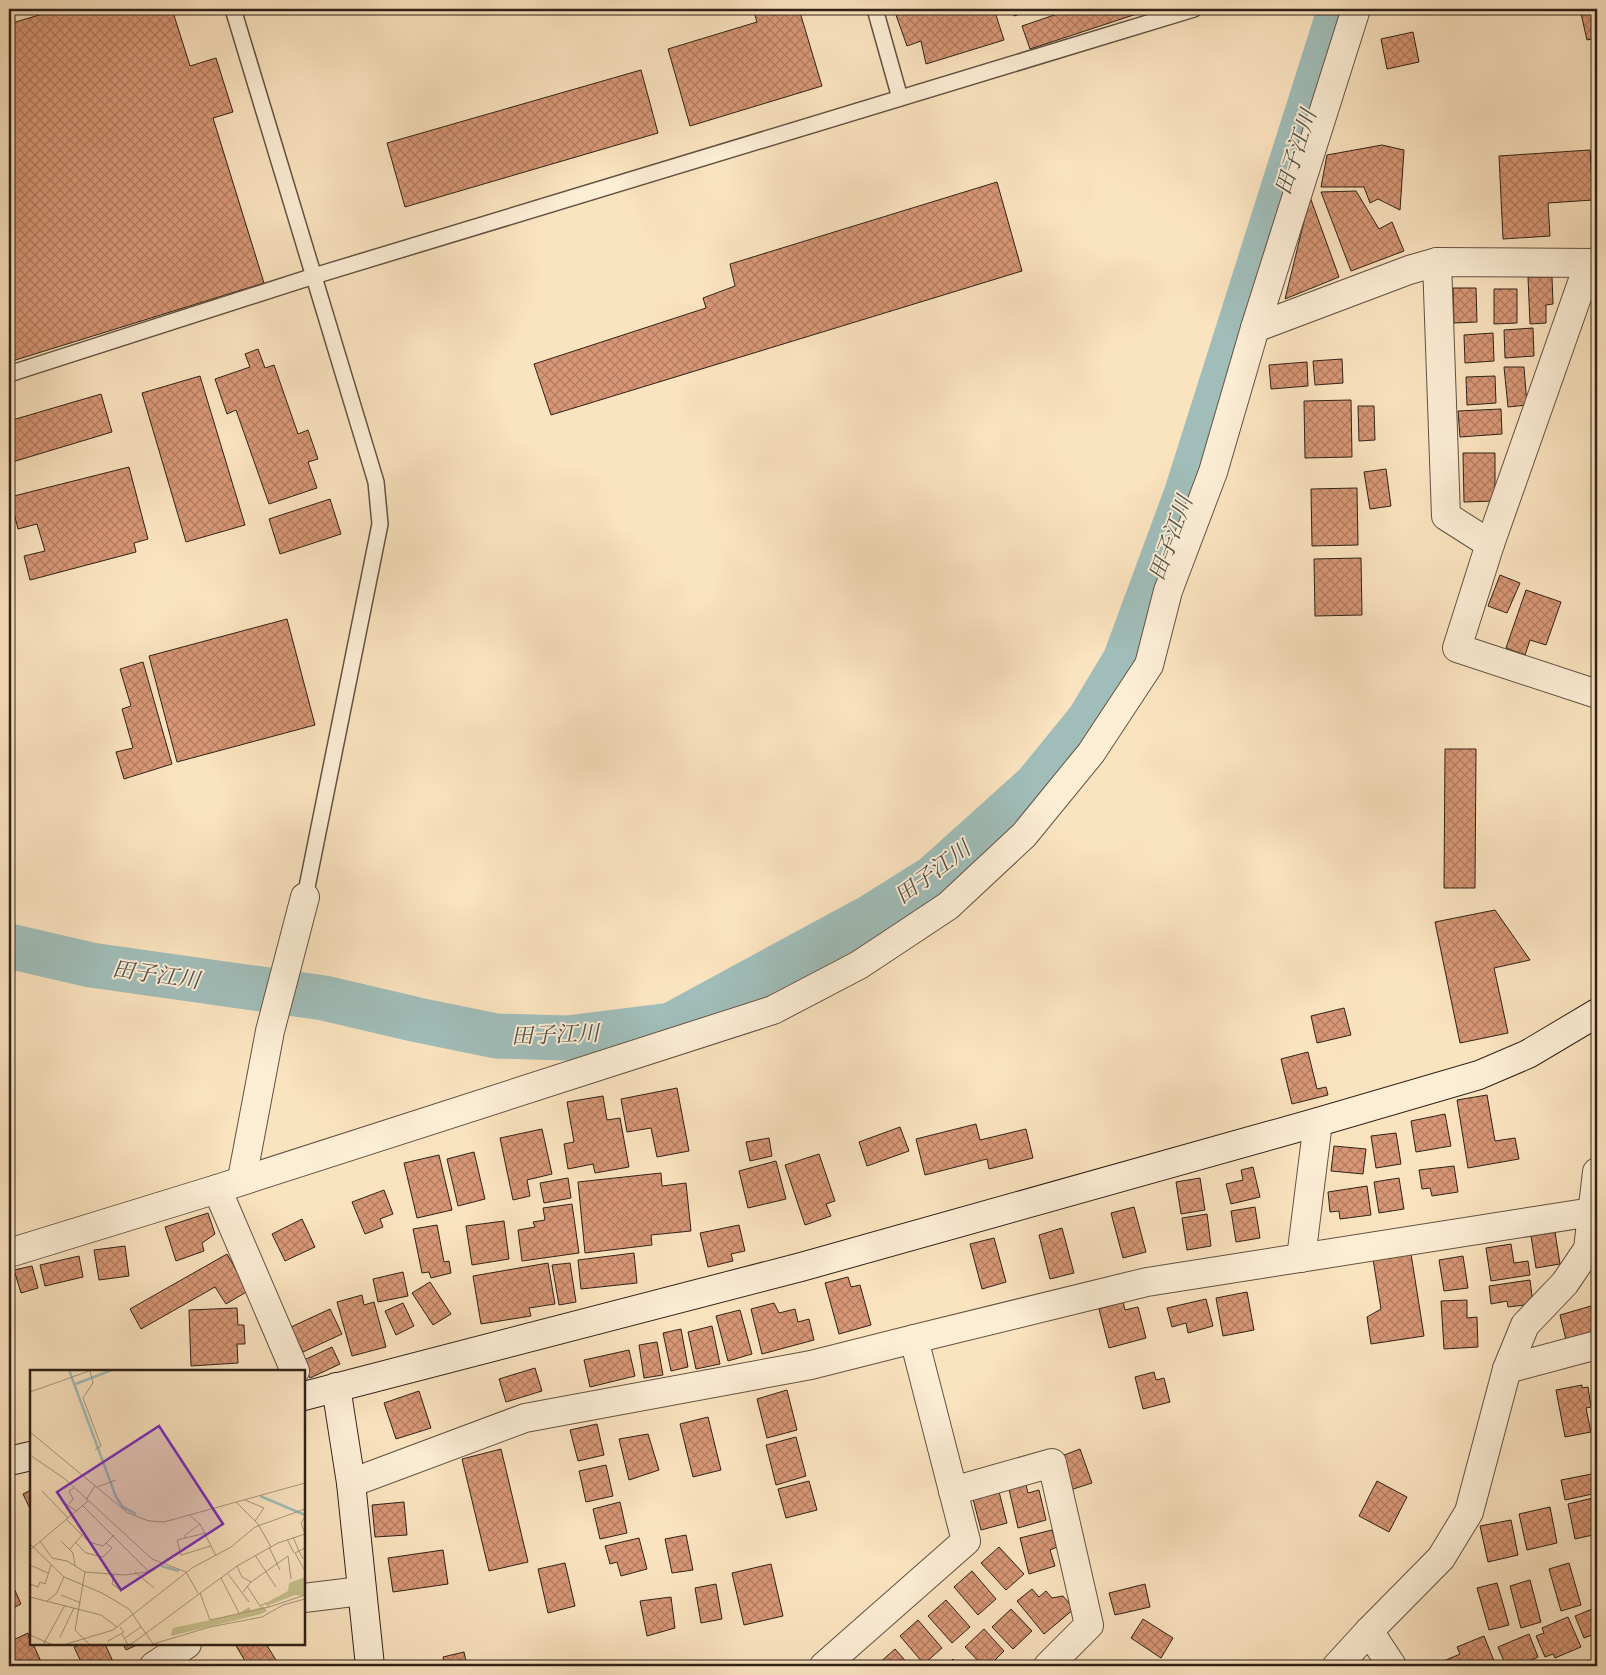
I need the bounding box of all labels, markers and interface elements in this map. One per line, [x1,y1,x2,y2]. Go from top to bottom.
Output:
water label: 田子江川 [1268,104,1324,199]
water label: 田子江川 [1142,490,1201,585]
water label: 田子江川 [888,833,978,911]
water label: 田子江川 [110,954,203,996]
water label: 田子江川 [511,1018,602,1052]
inset map [30,1370,305,1645]

